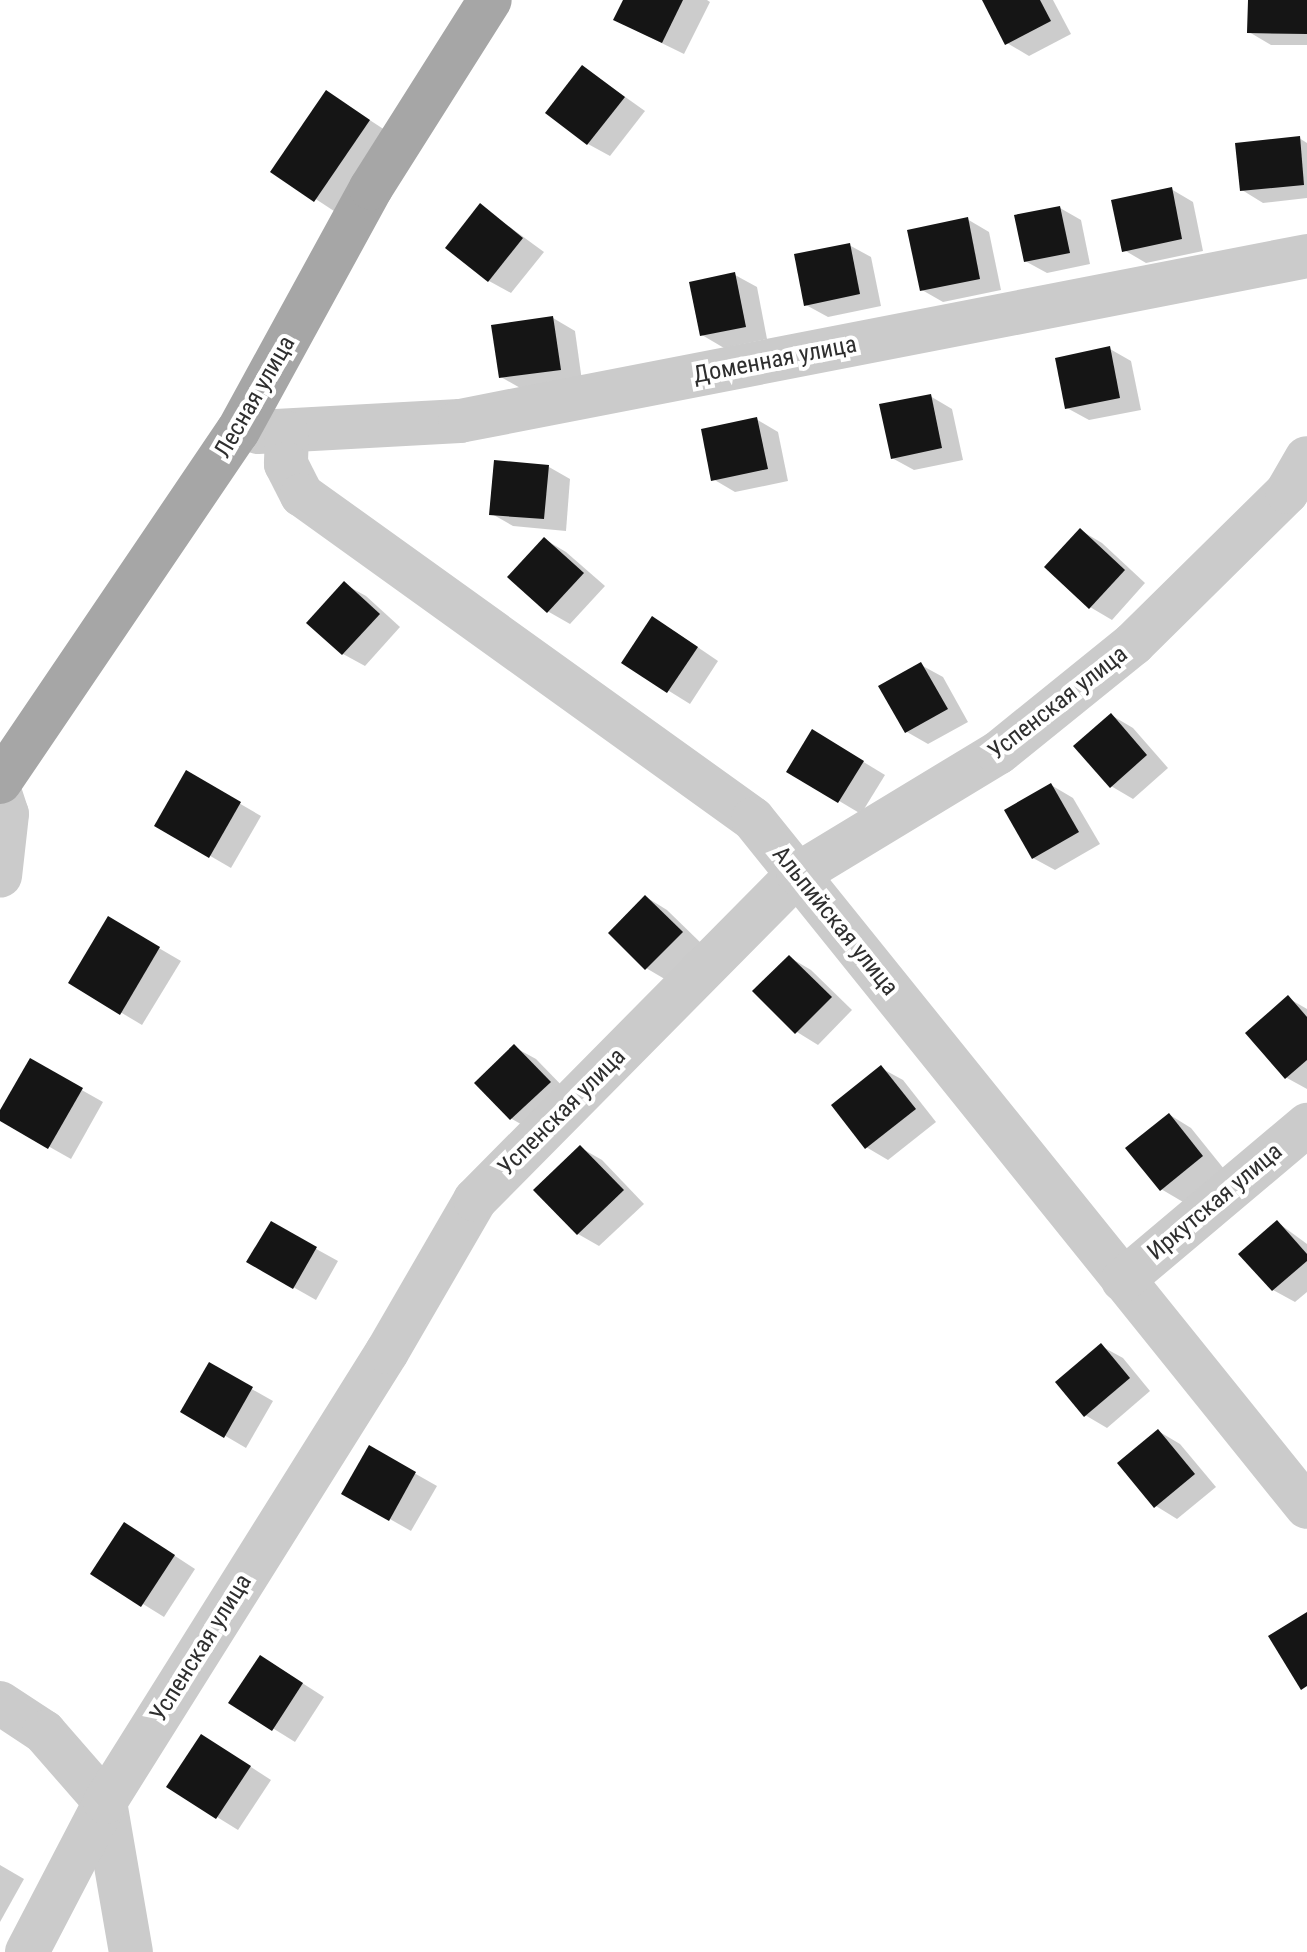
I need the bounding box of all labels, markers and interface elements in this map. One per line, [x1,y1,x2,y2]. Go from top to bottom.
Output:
street label: Доменная улица [691,330,859,390]
street label: Лесная улица [209,331,301,463]
street label: Успенская улица [983,640,1133,766]
street label: Альпийская улица [766,841,904,1001]
street label: Успенская улица [492,1042,632,1182]
street label: Иркутская улица [1142,1137,1288,1267]
street label: Успенская улица [144,1569,258,1727]

